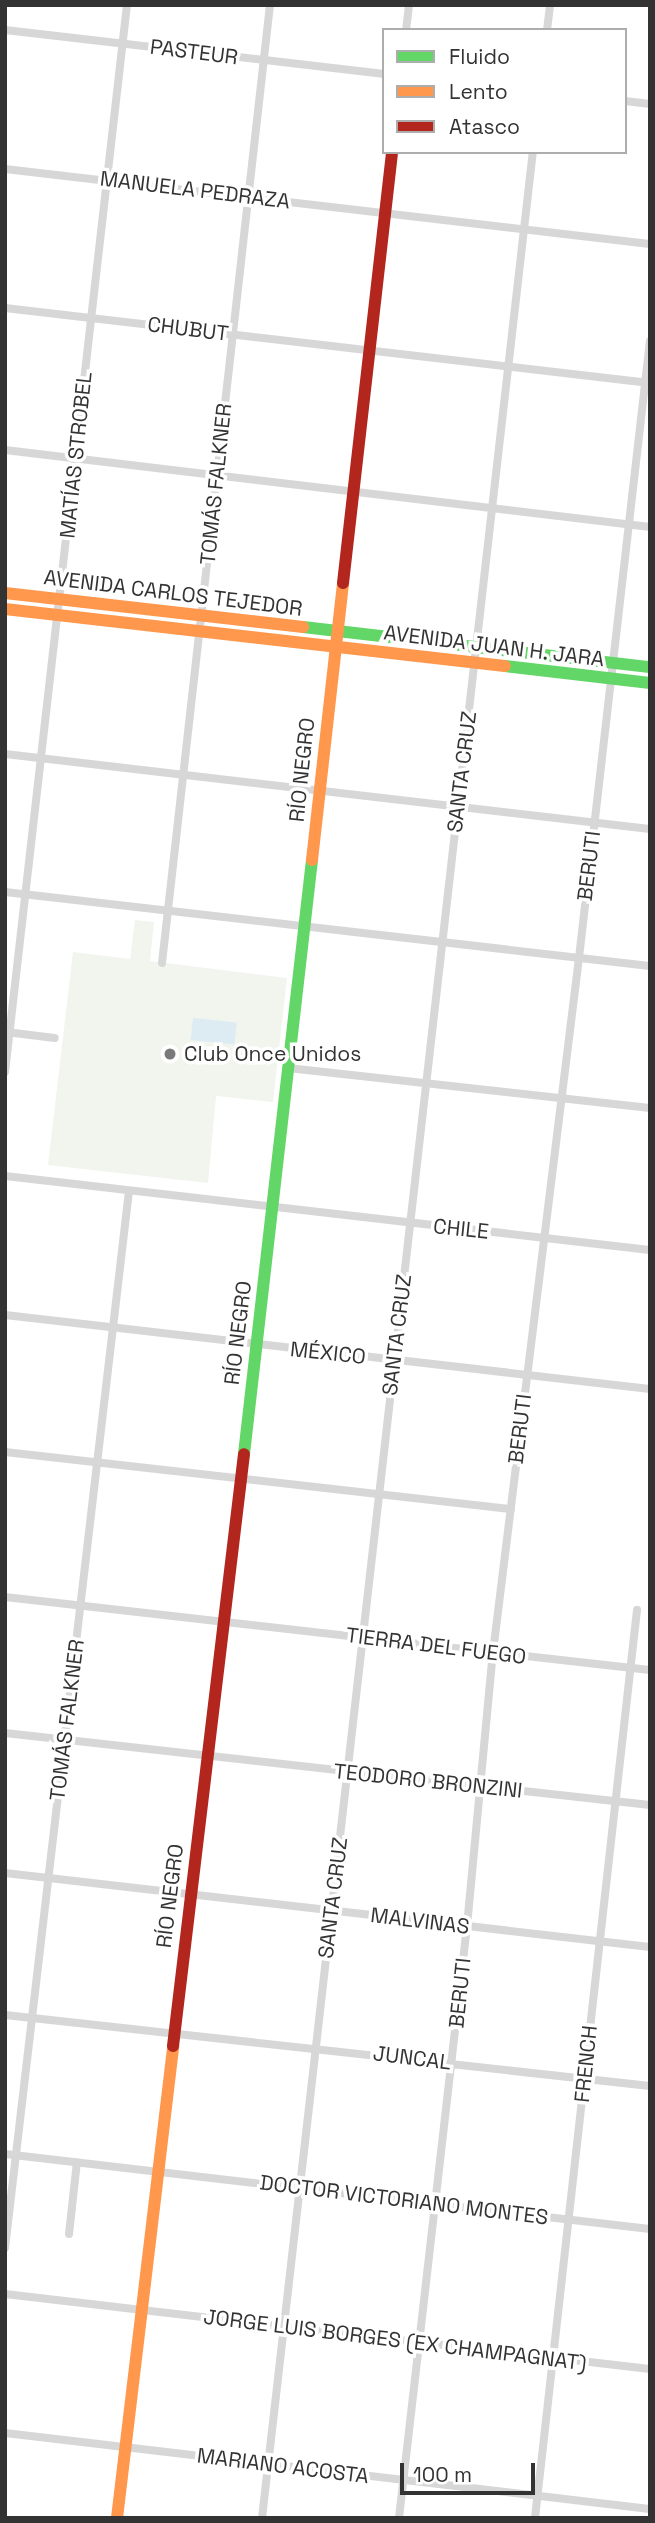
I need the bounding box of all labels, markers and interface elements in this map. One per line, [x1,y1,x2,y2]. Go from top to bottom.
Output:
legend [382,28,627,154]
street label: PASTEUR [149,34,239,70]
text: Fluido [449,43,510,70]
text: Lento [449,78,508,105]
text: Atasco [449,113,520,140]
street label: MANUELA PEDRAZA [98,166,292,214]
street label: CHUBUT [146,312,230,346]
street label: MATÍAS STROBEL [55,371,97,539]
street label: TOMÁS FALKNER [195,402,237,566]
street label: AVENIDA CARLOS TEJEDOR [42,565,304,621]
street label: AVENIDA JUAN H. JARA [382,620,606,672]
street label: SANTA CRUZ [442,710,482,834]
street label: RÍO NEGRO [284,717,320,823]
street label: BERUTI [572,830,606,902]
place label: Club Once Unidos [184,1041,361,1067]
marker: Club Once Unidos [162,1046,178,1062]
street label: CHILE [432,1214,490,1244]
street label: SANTA CRUZ [377,1273,417,1397]
street label: RÍO NEGRO [219,1279,257,1387]
street label: MÉXICO [289,1336,367,1370]
street label: BERUTI [503,1393,537,1465]
street label: TIERRA DEL FUEGO [344,1622,528,1670]
street label: TOMÁS FALKNER [45,1638,89,1802]
street label: TEODORO BRONZINI [332,1759,524,1803]
street label: SANTA CRUZ [313,1836,353,1960]
street label: RÍO NEGRO [151,1842,189,1950]
street label: MALVINAS [369,1902,471,1940]
street label: BERUTI [444,1957,476,2029]
street label: FRENCH [569,2024,603,2104]
street label: JUNCAL [372,2041,452,2075]
street label: DOCTOR VICTORIANO MONTES [258,2170,550,2230]
street label: JORGE LUIS BORGES (EX CHAMPAGNAT) [202,2304,588,2376]
street label: MARIANO ACOSTA [196,2443,370,2489]
scale bar [403,2450,538,2494]
text: 100 m [413,2461,472,2488]

